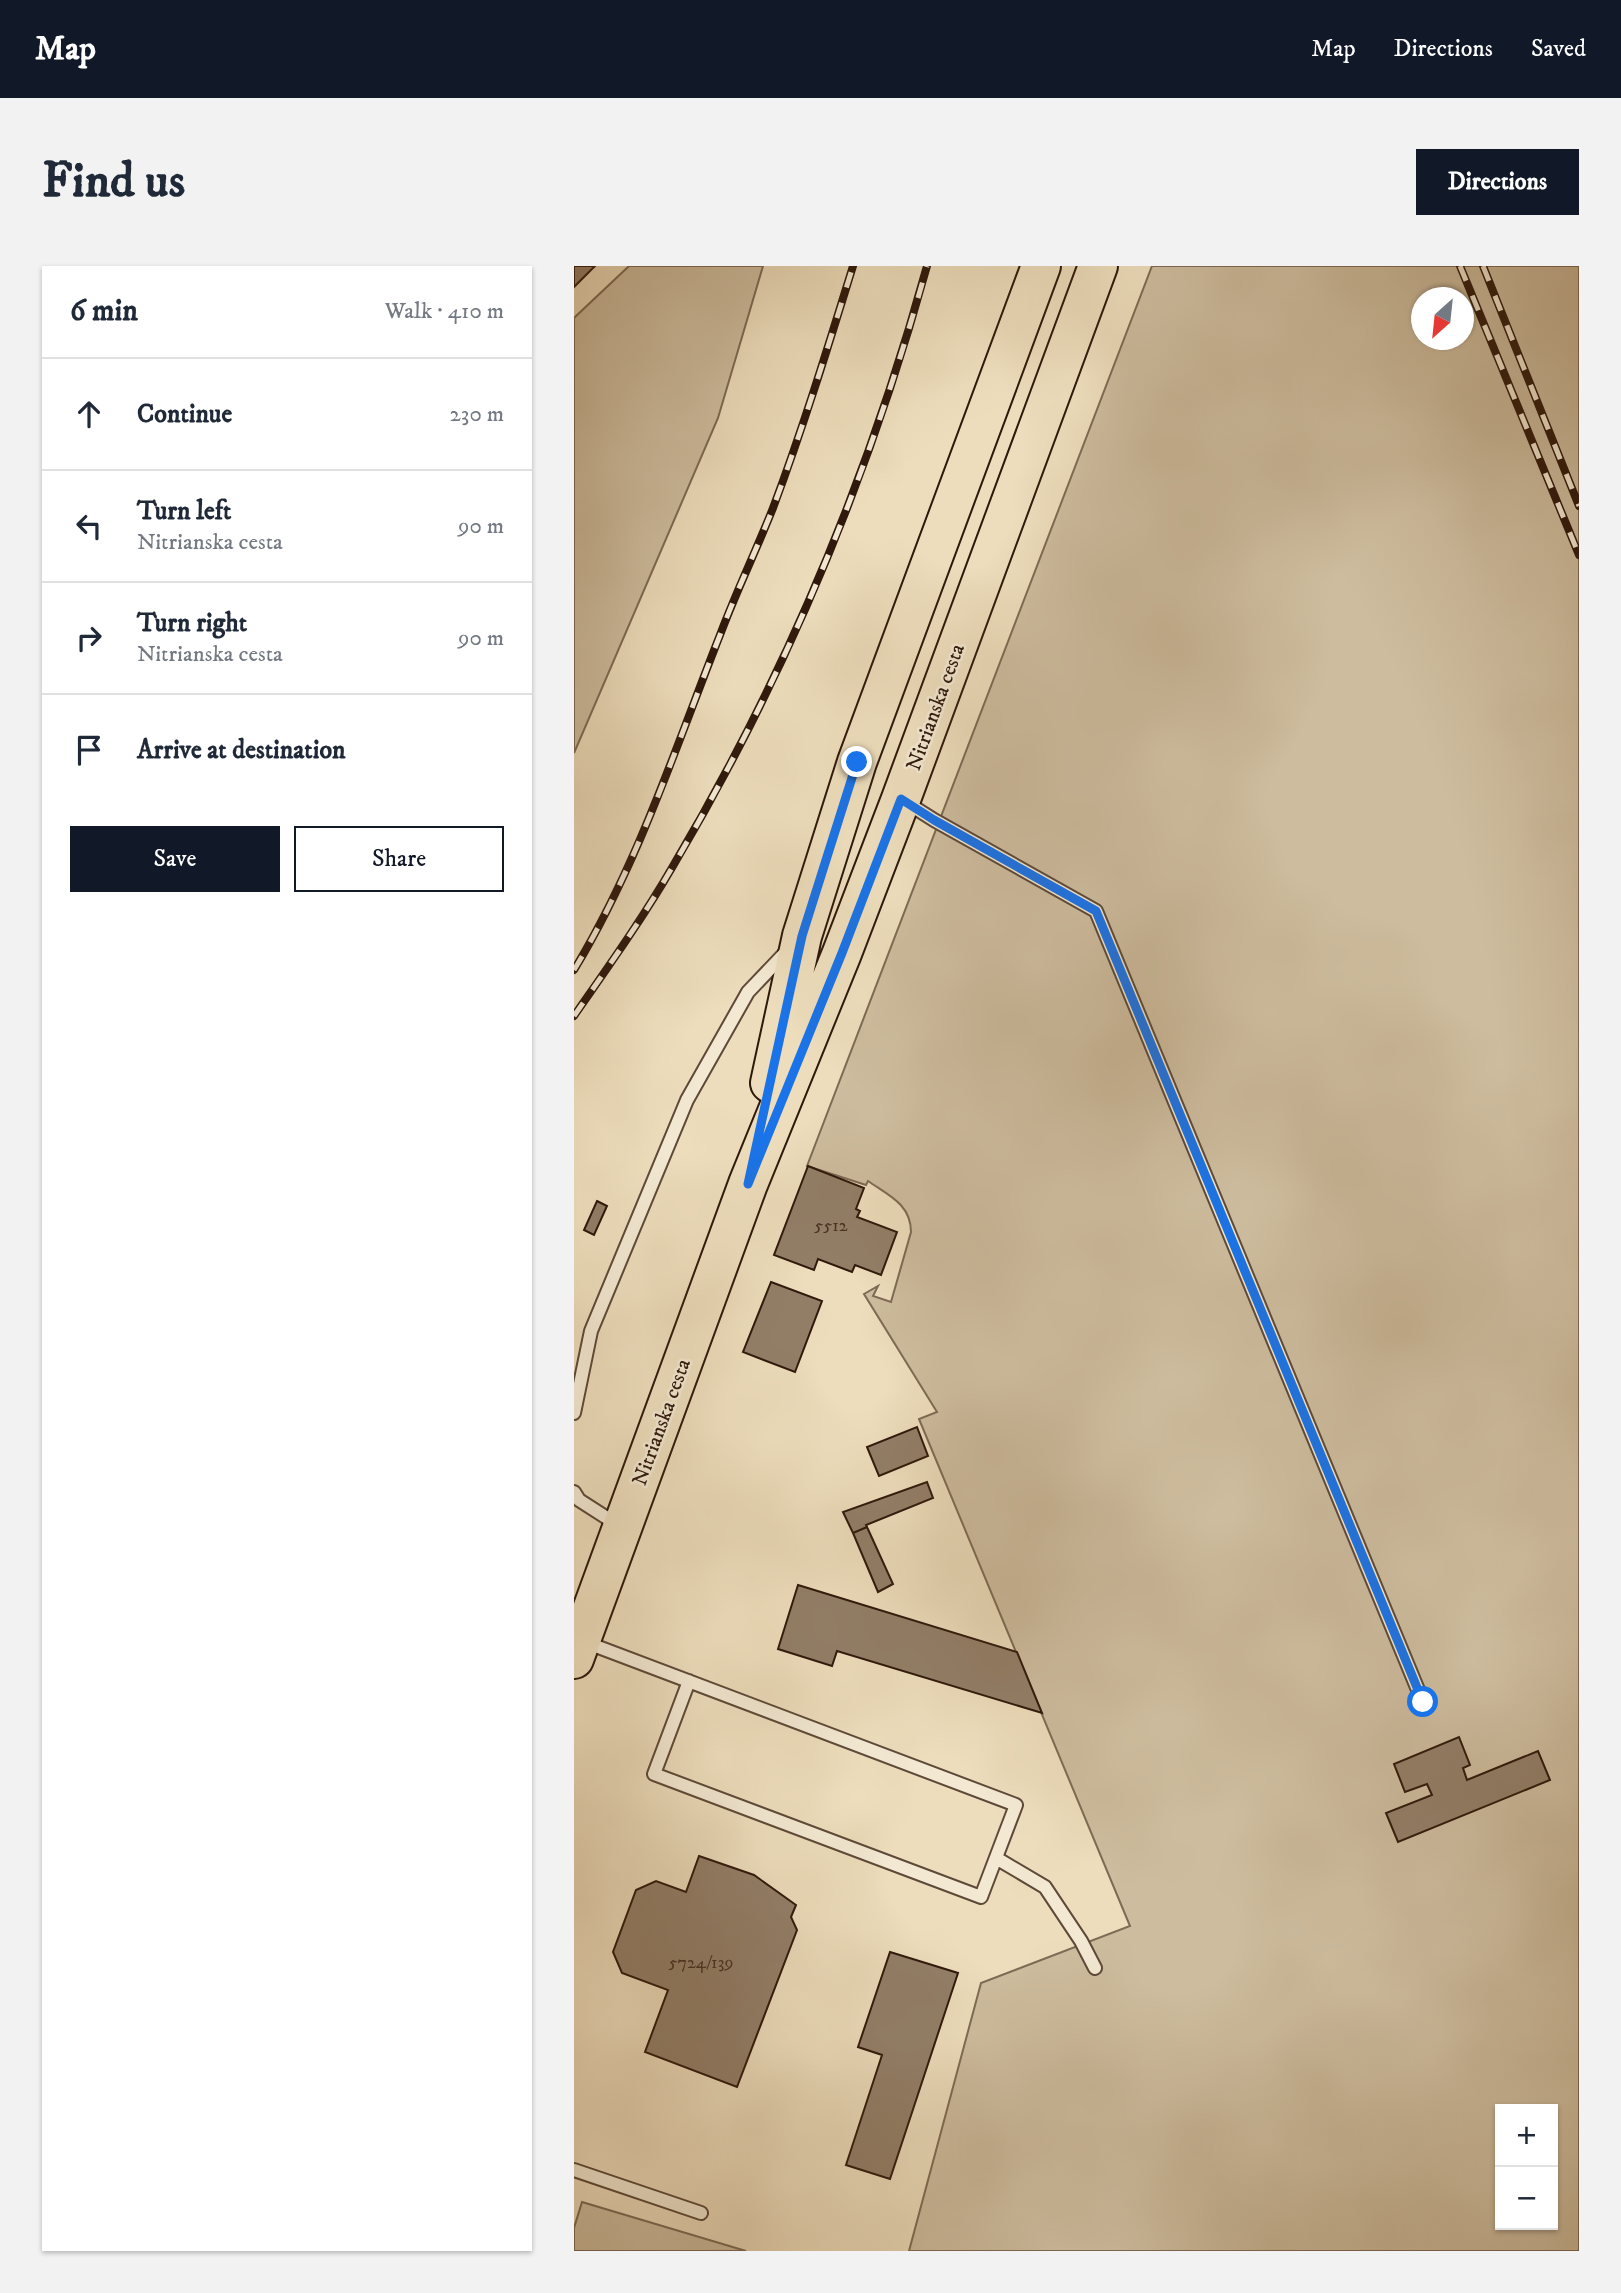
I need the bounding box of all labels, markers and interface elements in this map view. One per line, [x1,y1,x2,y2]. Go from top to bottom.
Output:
text: Map [35,29,96,70]
text: Map [1311,34,1356,64]
text: Directions [1394,34,1493,64]
text: Saved [1531,34,1586,64]
button: Directions [1416,149,1579,215]
text: Find us [42,151,185,213]
north arrow [1411,287,1474,350]
text: 6 min [70,293,138,330]
text: Walk · 410 m [385,297,504,326]
icon: ahead [70,395,108,433]
text: Continue [137,398,232,431]
text: 230 m [450,400,504,429]
text: Turn left [137,495,231,528]
icon: left [70,507,108,545]
text: 90 m [458,512,504,541]
text: Nitrianska cesta [137,528,283,557]
text: Turn right [137,607,247,640]
icon: right [70,619,108,657]
text: 90 m [458,624,504,653]
text: Nitrianska cesta [137,640,283,669]
street label: Nitrianska cesta [901,640,971,774]
icon: arrive [70,731,108,769]
text: Arrive at destination [137,734,346,767]
route end [841,746,872,777]
button: Save [70,826,280,892]
button: Share [294,826,504,892]
house number: 5512 [814,1215,848,1237]
street label: Nitrianska cesta [627,1355,697,1489]
route start [1407,1686,1438,1717]
house number: 5724/139 [669,1952,733,1974]
map controls [1495,2104,1558,2230]
button: + [1495,2104,1558,2167]
button: − [1495,2167,1558,2230]

